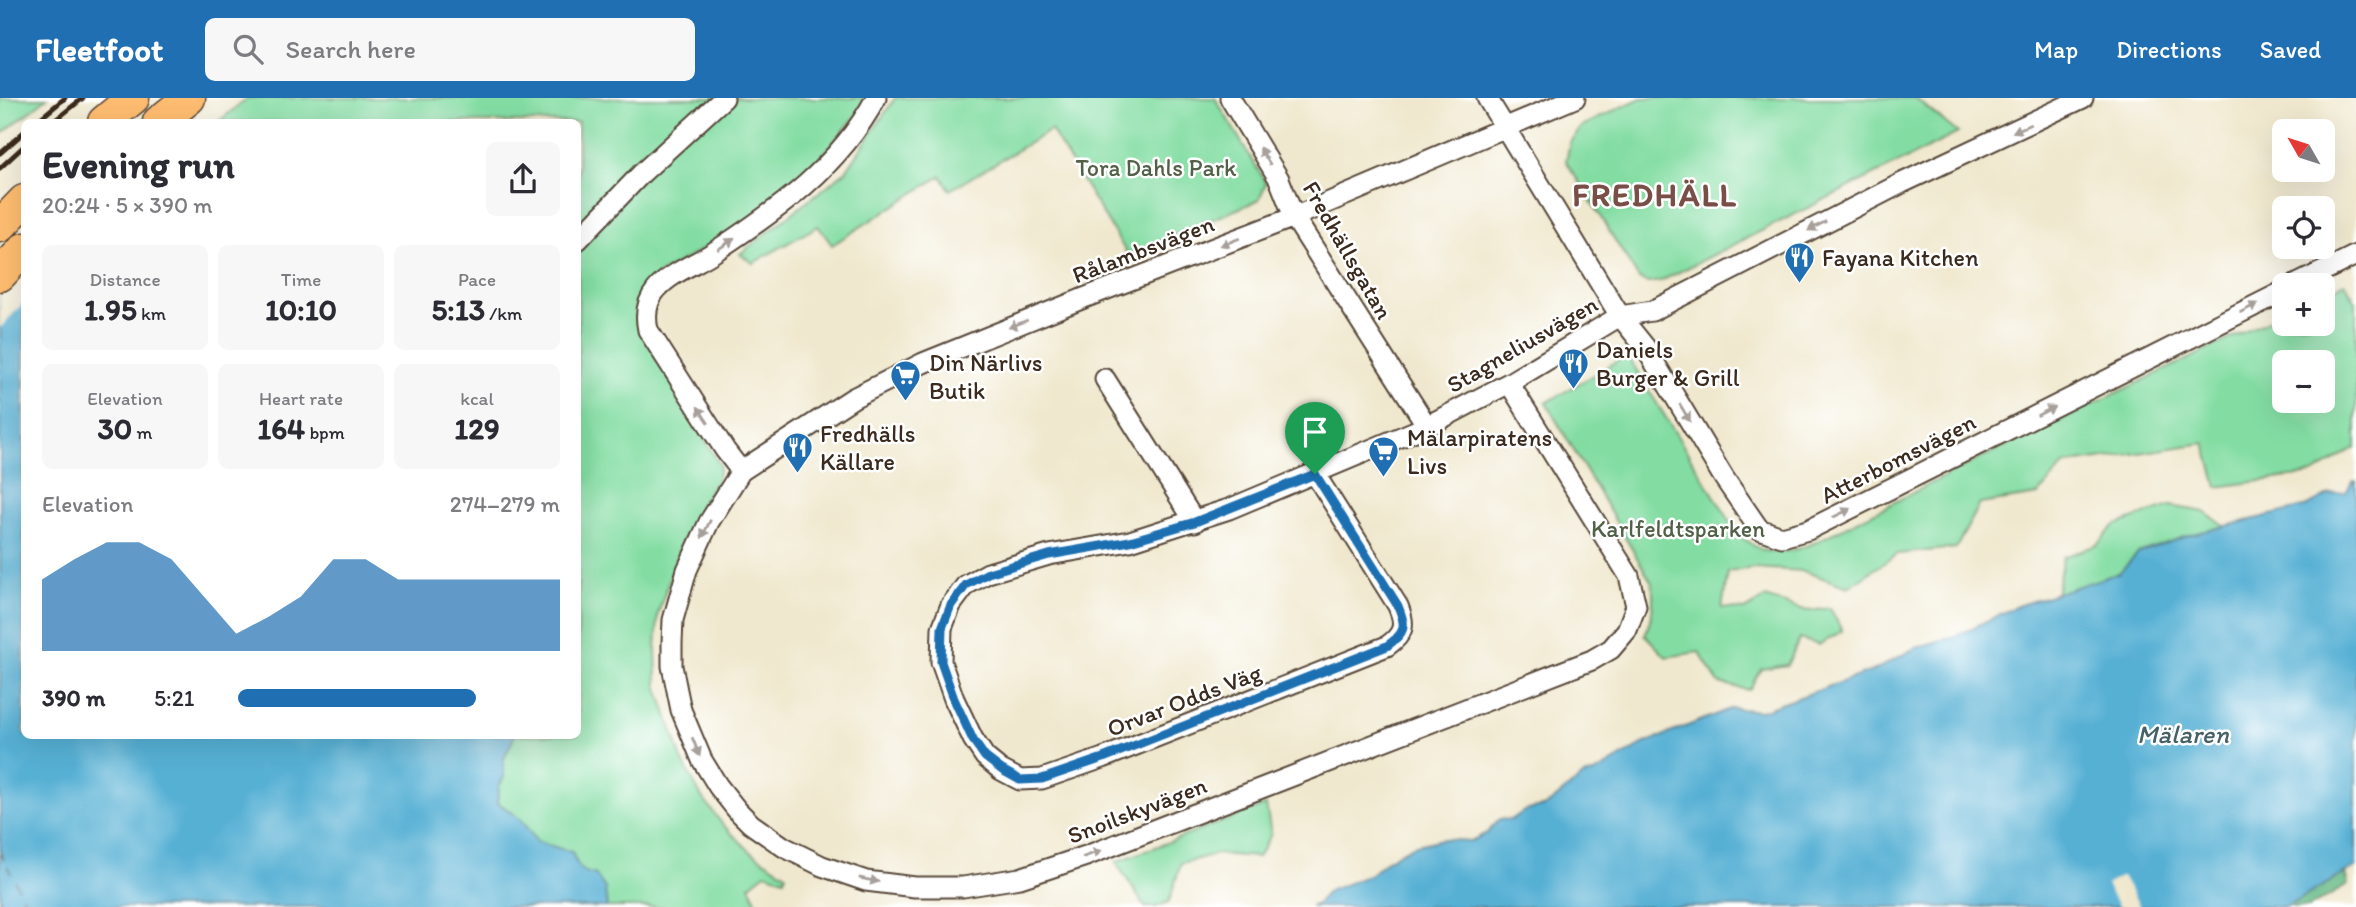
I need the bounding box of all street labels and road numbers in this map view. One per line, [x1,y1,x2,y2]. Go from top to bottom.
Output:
street label: Fredhällsgatan [1297,176,1399,325]
street label: Rålambsvägen [1068,208,1219,289]
street label: Stagneliusvägen [1441,289,1603,399]
street label: Atterbomsvägen [1816,406,1981,510]
street label: Orvar Odds Väg [1103,657,1266,743]
street label: Snoilskyvägen [1063,770,1211,850]

